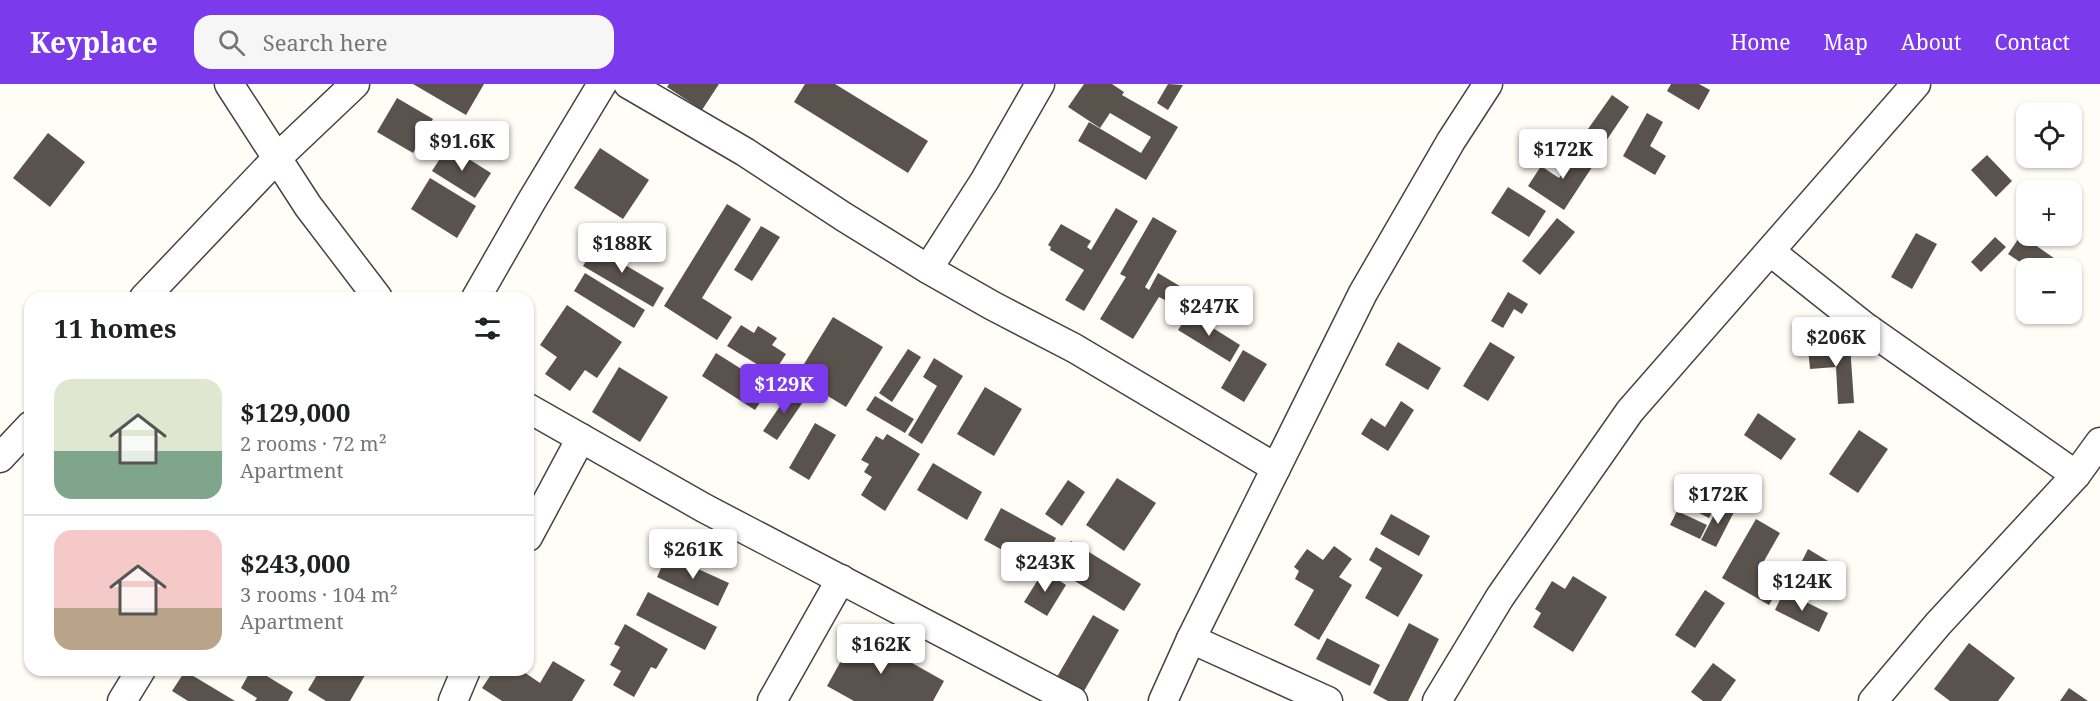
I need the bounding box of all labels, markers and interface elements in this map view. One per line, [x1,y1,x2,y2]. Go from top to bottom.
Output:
search box [194,15,614,69]
text: Keyplace [30,23,158,61]
icon: search [215,26,248,59]
text: Search here [263,27,388,57]
text: Home [1731,28,1791,56]
text: Map [1824,28,1868,56]
text: About [1901,28,1962,56]
text: Contact [1995,28,2070,56]
map controls [2016,102,2082,324]
button: locate [2016,102,2082,168]
pin: $91.6K [413,121,511,172]
text: $91.6K [429,127,495,154]
pin: $172K [1521,129,1605,180]
text: $172K [1533,135,1593,162]
button: + [2016,180,2082,246]
pin: $188K [580,223,664,274]
text: $188K [592,229,652,256]
button: − [2016,258,2082,324]
pin: $247K [1167,286,1251,337]
text: $247K [1179,292,1239,319]
text: 11 homes [54,310,176,346]
icon: filters [471,312,504,345]
pin: $206K [1794,317,1878,368]
text: $206K [1806,323,1866,350]
pin: $129K [742,364,826,415]
text: $129K [754,370,814,397]
text: $129,000 [240,394,350,430]
icon: home [102,403,174,475]
text: 2 rooms · 72 m² [240,430,387,457]
text: Apartment [240,457,344,484]
pin: $172K [1676,474,1760,525]
text: $172K [1688,480,1748,507]
pin: $261K [651,529,735,580]
text: $261K [663,535,723,562]
pin: $243K [1003,542,1087,593]
text: $243,000 [240,545,350,581]
text: $243K [1015,548,1075,575]
icon: home [102,554,174,626]
pin: $124K [1760,561,1844,612]
text: $124K [1772,567,1832,594]
text: 3 rooms · 104 m² [240,581,398,608]
text: Apartment [240,608,344,635]
pin: $162K [839,624,923,675]
text: $162K [851,630,911,657]

